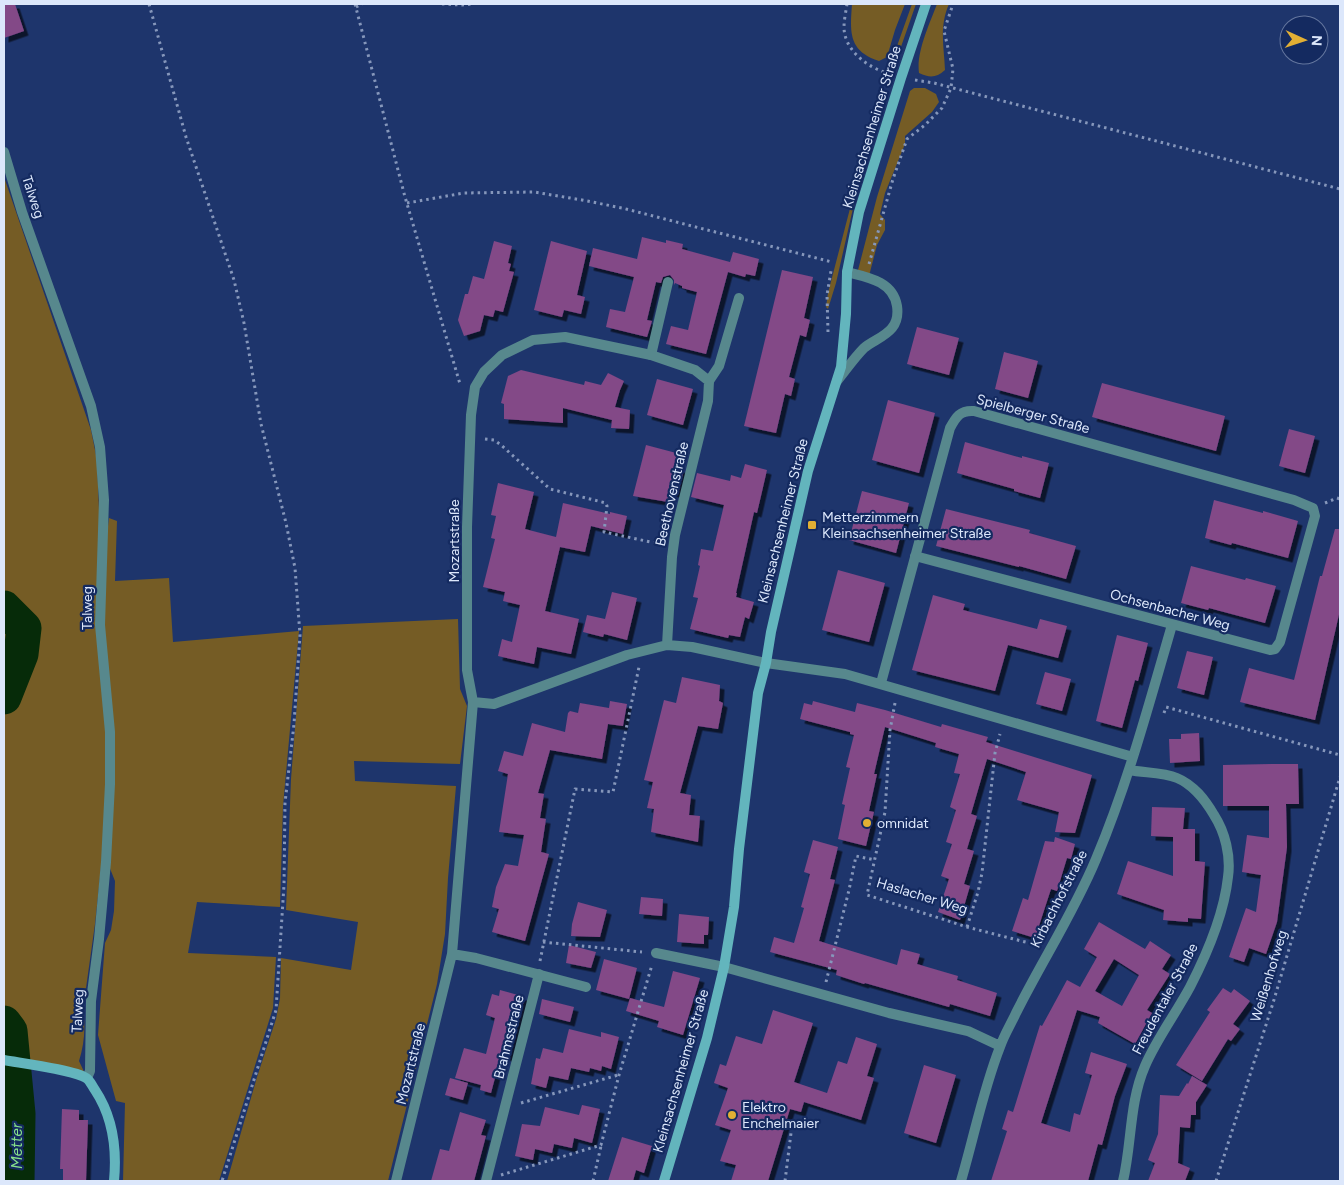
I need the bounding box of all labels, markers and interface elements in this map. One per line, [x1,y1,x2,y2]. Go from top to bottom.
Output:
north arrow [1279,15,1329,65]
text: N [1308,35,1325,47]
street label: Kleinsachsenheimer Straße [839,43,905,210]
street label: Talweg [18,174,48,220]
street label: Spielberger Straße [974,391,1092,437]
street label: Kleinsachsenheimer Straße [754,437,812,605]
street label: Beethovenstraße [652,440,692,548]
street label: Mozartstraße [446,499,463,583]
place label: Metterzimmern Kleinsachsenheimer Straße [822,509,991,542]
marker: Metterzimmern Kleinsachsenheimer Straße [806,519,818,531]
street label: Talweg [79,586,96,630]
street label: Ochsenbacher Weg [1108,586,1232,634]
place label: omnidat [877,815,929,832]
marker: omnidat [861,817,873,829]
street label: Kirbachhofstraße [1027,847,1091,951]
street label: Haslacher Weg [874,874,970,918]
street label: Weißenhofweg [1247,928,1291,1024]
street label: Freudentaler Straße [1128,940,1202,1058]
street label: Kleinsachsenheimer Straße [650,987,713,1155]
street label: Talweg [68,989,88,1033]
street label: Brahmsstraße [490,993,528,1081]
street label: Mozartstraße [393,1021,429,1106]
place label: Elektro Enchelmaier [742,1099,819,1132]
marker: Elektro Enchelmaier [726,1109,738,1121]
water label: Metter [8,1122,26,1169]

